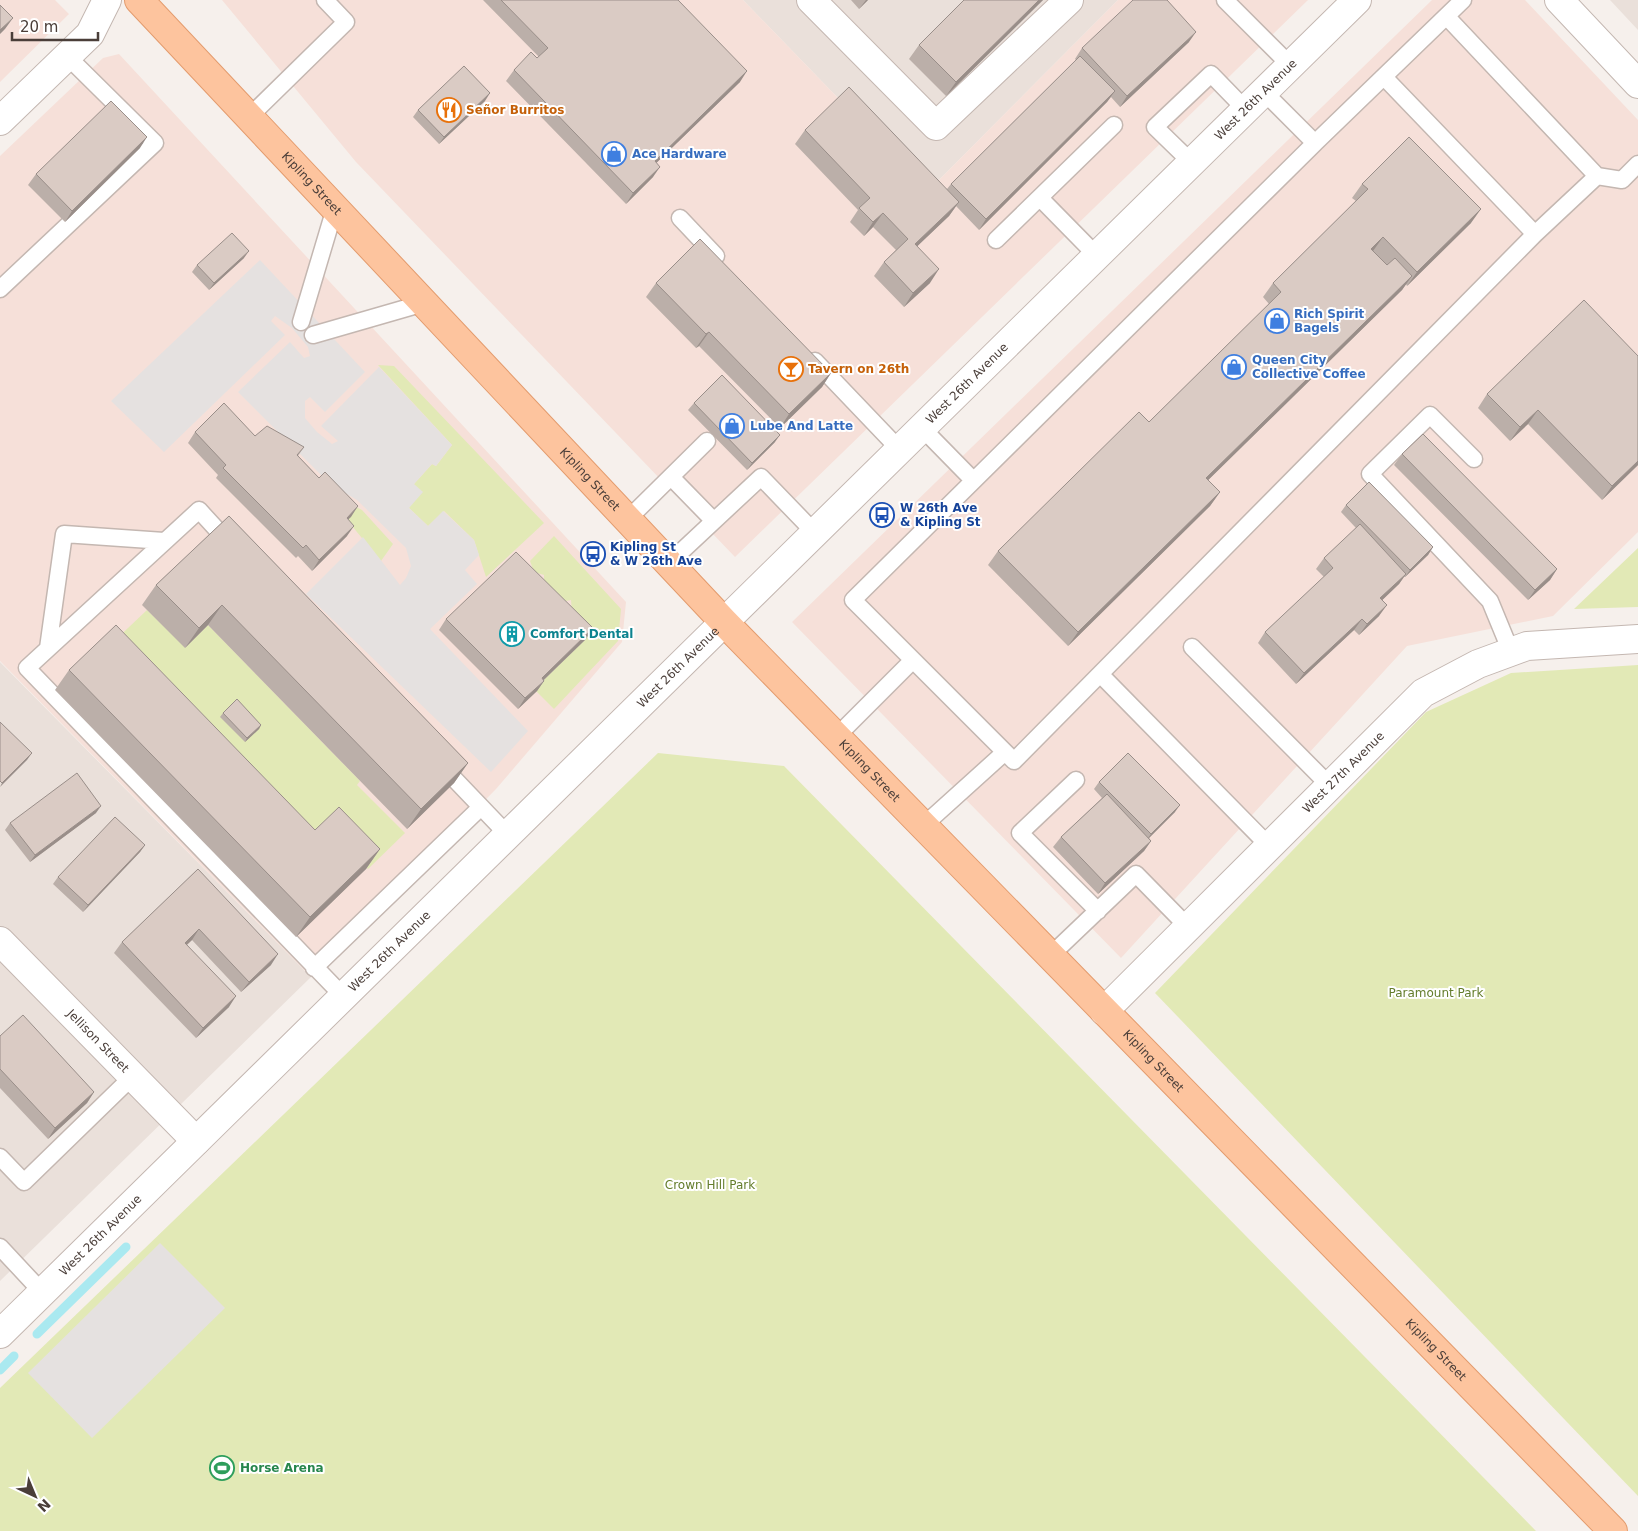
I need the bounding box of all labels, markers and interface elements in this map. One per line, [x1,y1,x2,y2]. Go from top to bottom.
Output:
scale bar [12,10,99,42]
text: 20 m [20,18,58,36]
street label: West 26th Avenue [1212,56,1300,143]
restaurant icon: Señor Burritos [436,97,462,123]
place label: Señor Burritos [466,103,564,117]
shop icon: Ace Hardware [601,141,627,167]
place label: Ace Hardware [632,147,727,161]
street label: Kipling Street [279,149,345,218]
place label: Rich Spirit Bagels [1294,307,1365,335]
shop icon: Rich Spirit Bagels [1264,308,1290,334]
street label: West 26th Avenue [923,340,1011,427]
place label: Queen City Collective Coffee [1252,353,1366,381]
shop icon: Queen City Collective Coffee [1221,354,1247,380]
bar icon: Tavern on 26th [778,356,804,382]
place label: Tavern on 26th [808,362,909,376]
shop icon: Lube And Latte [719,413,745,439]
place label: Lube And Latte [750,419,853,433]
street label: Kipling Street [557,445,623,514]
place label: W 26th Ave & Kipling St [900,501,981,529]
bus stop icon: W 26th Ave & Kipling St [869,502,895,528]
place label: Kipling St & W 26th Ave [610,540,702,568]
bus stop icon: Kipling St & W 26th Ave [580,541,606,567]
building icon: Comfort Dental [499,621,525,647]
street label: West 26th Avenue [634,624,722,711]
place label: Comfort Dental [530,627,633,641]
street label: West 27th Avenue [1300,729,1387,816]
street label: Kipling Street [836,737,903,805]
street label: West 26th Avenue [345,908,433,995]
park label: Paramount Park [1388,986,1484,1000]
street label: Jellison Street [63,1006,132,1076]
street label: Kipling Street [1120,1027,1187,1095]
park label: Crown Hill Park [665,1178,755,1192]
street label: West 26th Avenue [57,1192,144,1279]
street label: Kipling Street [1403,1316,1469,1384]
sports icon: Horse Arena [209,1455,235,1481]
place label: Horse Arena [240,1461,324,1475]
north arrow [10,1471,60,1521]
text: N [34,1496,54,1515]

